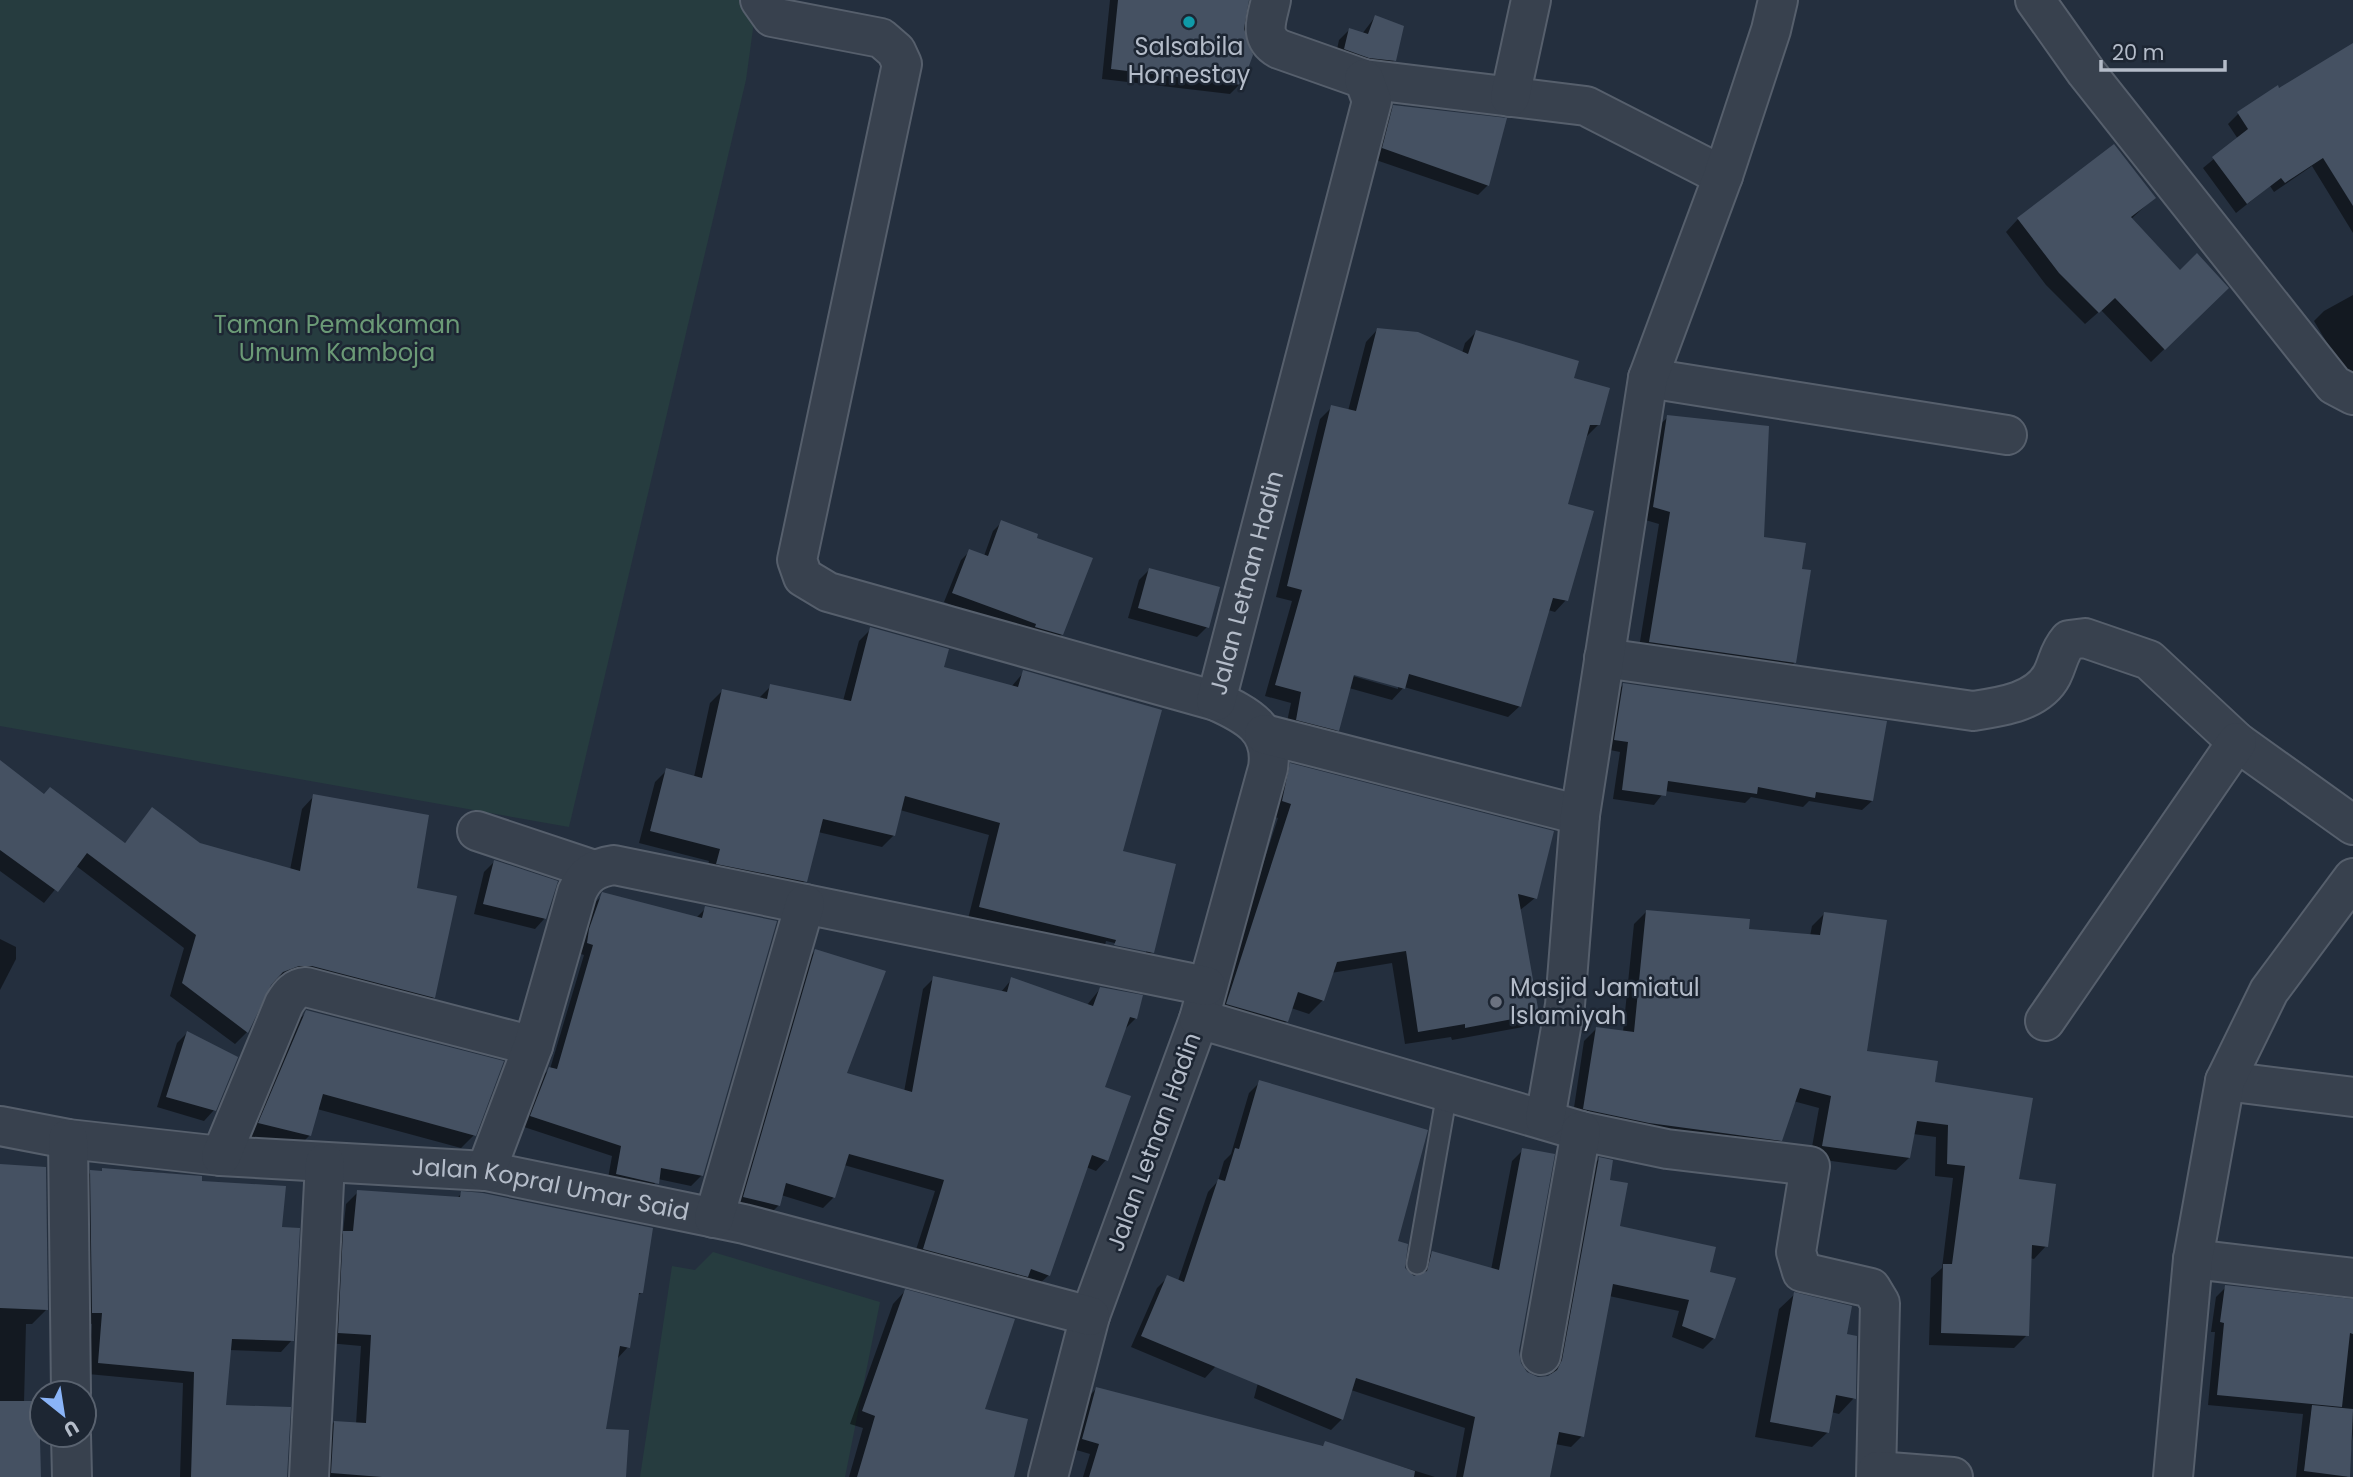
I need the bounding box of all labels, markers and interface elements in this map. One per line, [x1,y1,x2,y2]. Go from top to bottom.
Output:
marker: Salsabila Homestay [1181,14,1197,30]
scale bar [2101,28,2225,72]
place label: Salsabila Homestay [1128,30,1251,91]
text: 20 m [2112,38,2165,67]
park label: Taman Pemakaman Umum Kamboja [214,308,460,369]
street label: Jalan Letnan Hadin [1201,467,1291,699]
place label: Masjid Jamiatul Islamiyah [1510,971,1700,1032]
marker: Masjid Jamiatul Islamiyah [1488,994,1504,1010]
street label: Jalan Letnan Hadin [1099,1028,1208,1256]
street label: Jalan Kopral Umar Said [411,1150,692,1228]
north arrow [28,1379,98,1449]
text: U [59,1413,84,1443]

